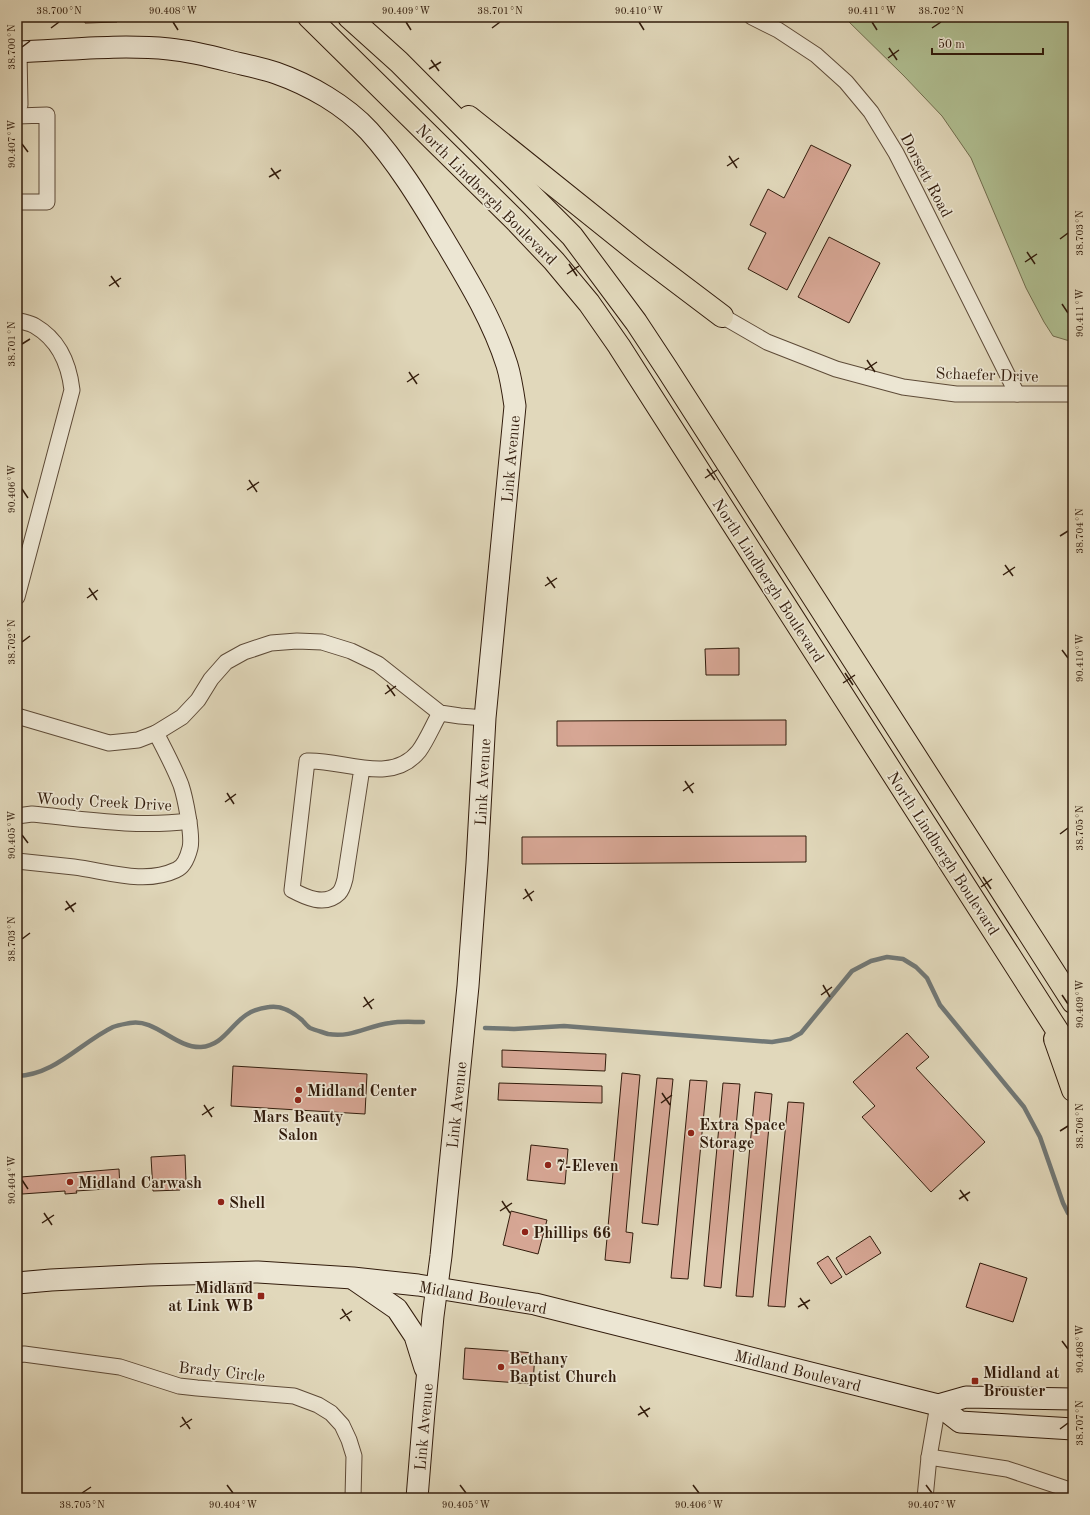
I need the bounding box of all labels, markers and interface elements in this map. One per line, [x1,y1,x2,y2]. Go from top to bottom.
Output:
text: 38.700°N [36,6,82,16]
text: 90.408°W [149,6,197,16]
text: 90.409°W [382,6,430,16]
text: 38.701°N [477,6,523,16]
text: 90.410°W [615,6,663,16]
text: 90.411°W [848,6,896,16]
text: 38.702°N [918,6,964,16]
text: 38.700°N [7,24,17,70]
scale bar [932,30,1043,56]
text: 50 m [938,38,965,51]
text: 90.407°W [7,120,17,168]
street label: North Lindbergh Boulevard [412,122,559,269]
street label: Dorsett Road [896,131,954,221]
text: 38.703°N [1075,210,1085,256]
text: 90.411°W [1075,289,1085,337]
text: 38.701°N [7,321,17,367]
street label: Schaefer Drive [935,366,1039,386]
street label: Link Avenue [500,415,524,503]
text: 90.406°W [7,465,17,513]
street label: North Lindbergh Boulevard [708,496,826,666]
text: 38.704°N [1075,508,1085,554]
text: 38.702°N [7,619,17,665]
text: 90.410°W [1075,634,1085,682]
street label: Link Avenue [474,738,494,826]
street label: North Lindbergh Boulevard [883,769,1001,939]
street label: Woody Creek Drive [36,791,172,815]
text: 38.705°N [1075,805,1085,851]
text: 90.405°W [7,811,17,859]
text: 38.703°N [7,916,17,962]
text: 90.409°W [1075,980,1085,1028]
street label: Link Avenue [445,1061,471,1149]
place label: Midland Center [307,1084,417,1100]
marker: Midland Center [294,1085,304,1095]
marker: Mars Beauty Salon [293,1095,303,1105]
text: 38.706°N [1075,1103,1085,1149]
place label: Mars Beauty Salon [253,1110,343,1144]
place label: Extra Space Storage [699,1118,786,1152]
marker: Extra Space Storage [686,1128,696,1138]
text: 90.404°W [7,1156,17,1204]
place label: 7-Eleven [556,1159,619,1175]
marker: 7-Eleven [543,1160,553,1170]
place label: Midland Carwash [78,1176,202,1192]
marker: Midland Carwash [65,1177,75,1187]
place label: Shell [229,1196,265,1212]
marker: Shell [216,1197,226,1207]
place label: Phillips 66 [533,1226,611,1242]
marker: Phillips 66 [520,1227,530,1237]
street label: Midland Boulevard [417,1280,548,1318]
place label: Midland at Link WB [168,1281,253,1315]
marker: Midland at Link WB [256,1291,266,1301]
text: 90.408°W [1075,1325,1085,1373]
street label: Midland Boulevard [733,1348,862,1395]
place label: Bethany Baptist Church [509,1352,617,1386]
street label: Brady Circle [178,1360,266,1385]
marker: Bethany Baptist Church [496,1362,506,1372]
place label: Midland at Brouster [983,1366,1060,1400]
marker: Midland at Brouster [970,1376,980,1386]
street label: Link Avenue [413,1383,437,1471]
text: 38.707°N [1075,1400,1085,1446]
text: 38.705°N [59,1500,105,1510]
text: 90.404°W [209,1500,257,1510]
text: 90.405°W [442,1500,490,1510]
text: 90.406°W [675,1500,723,1510]
text: 90.407°W [908,1500,956,1510]

